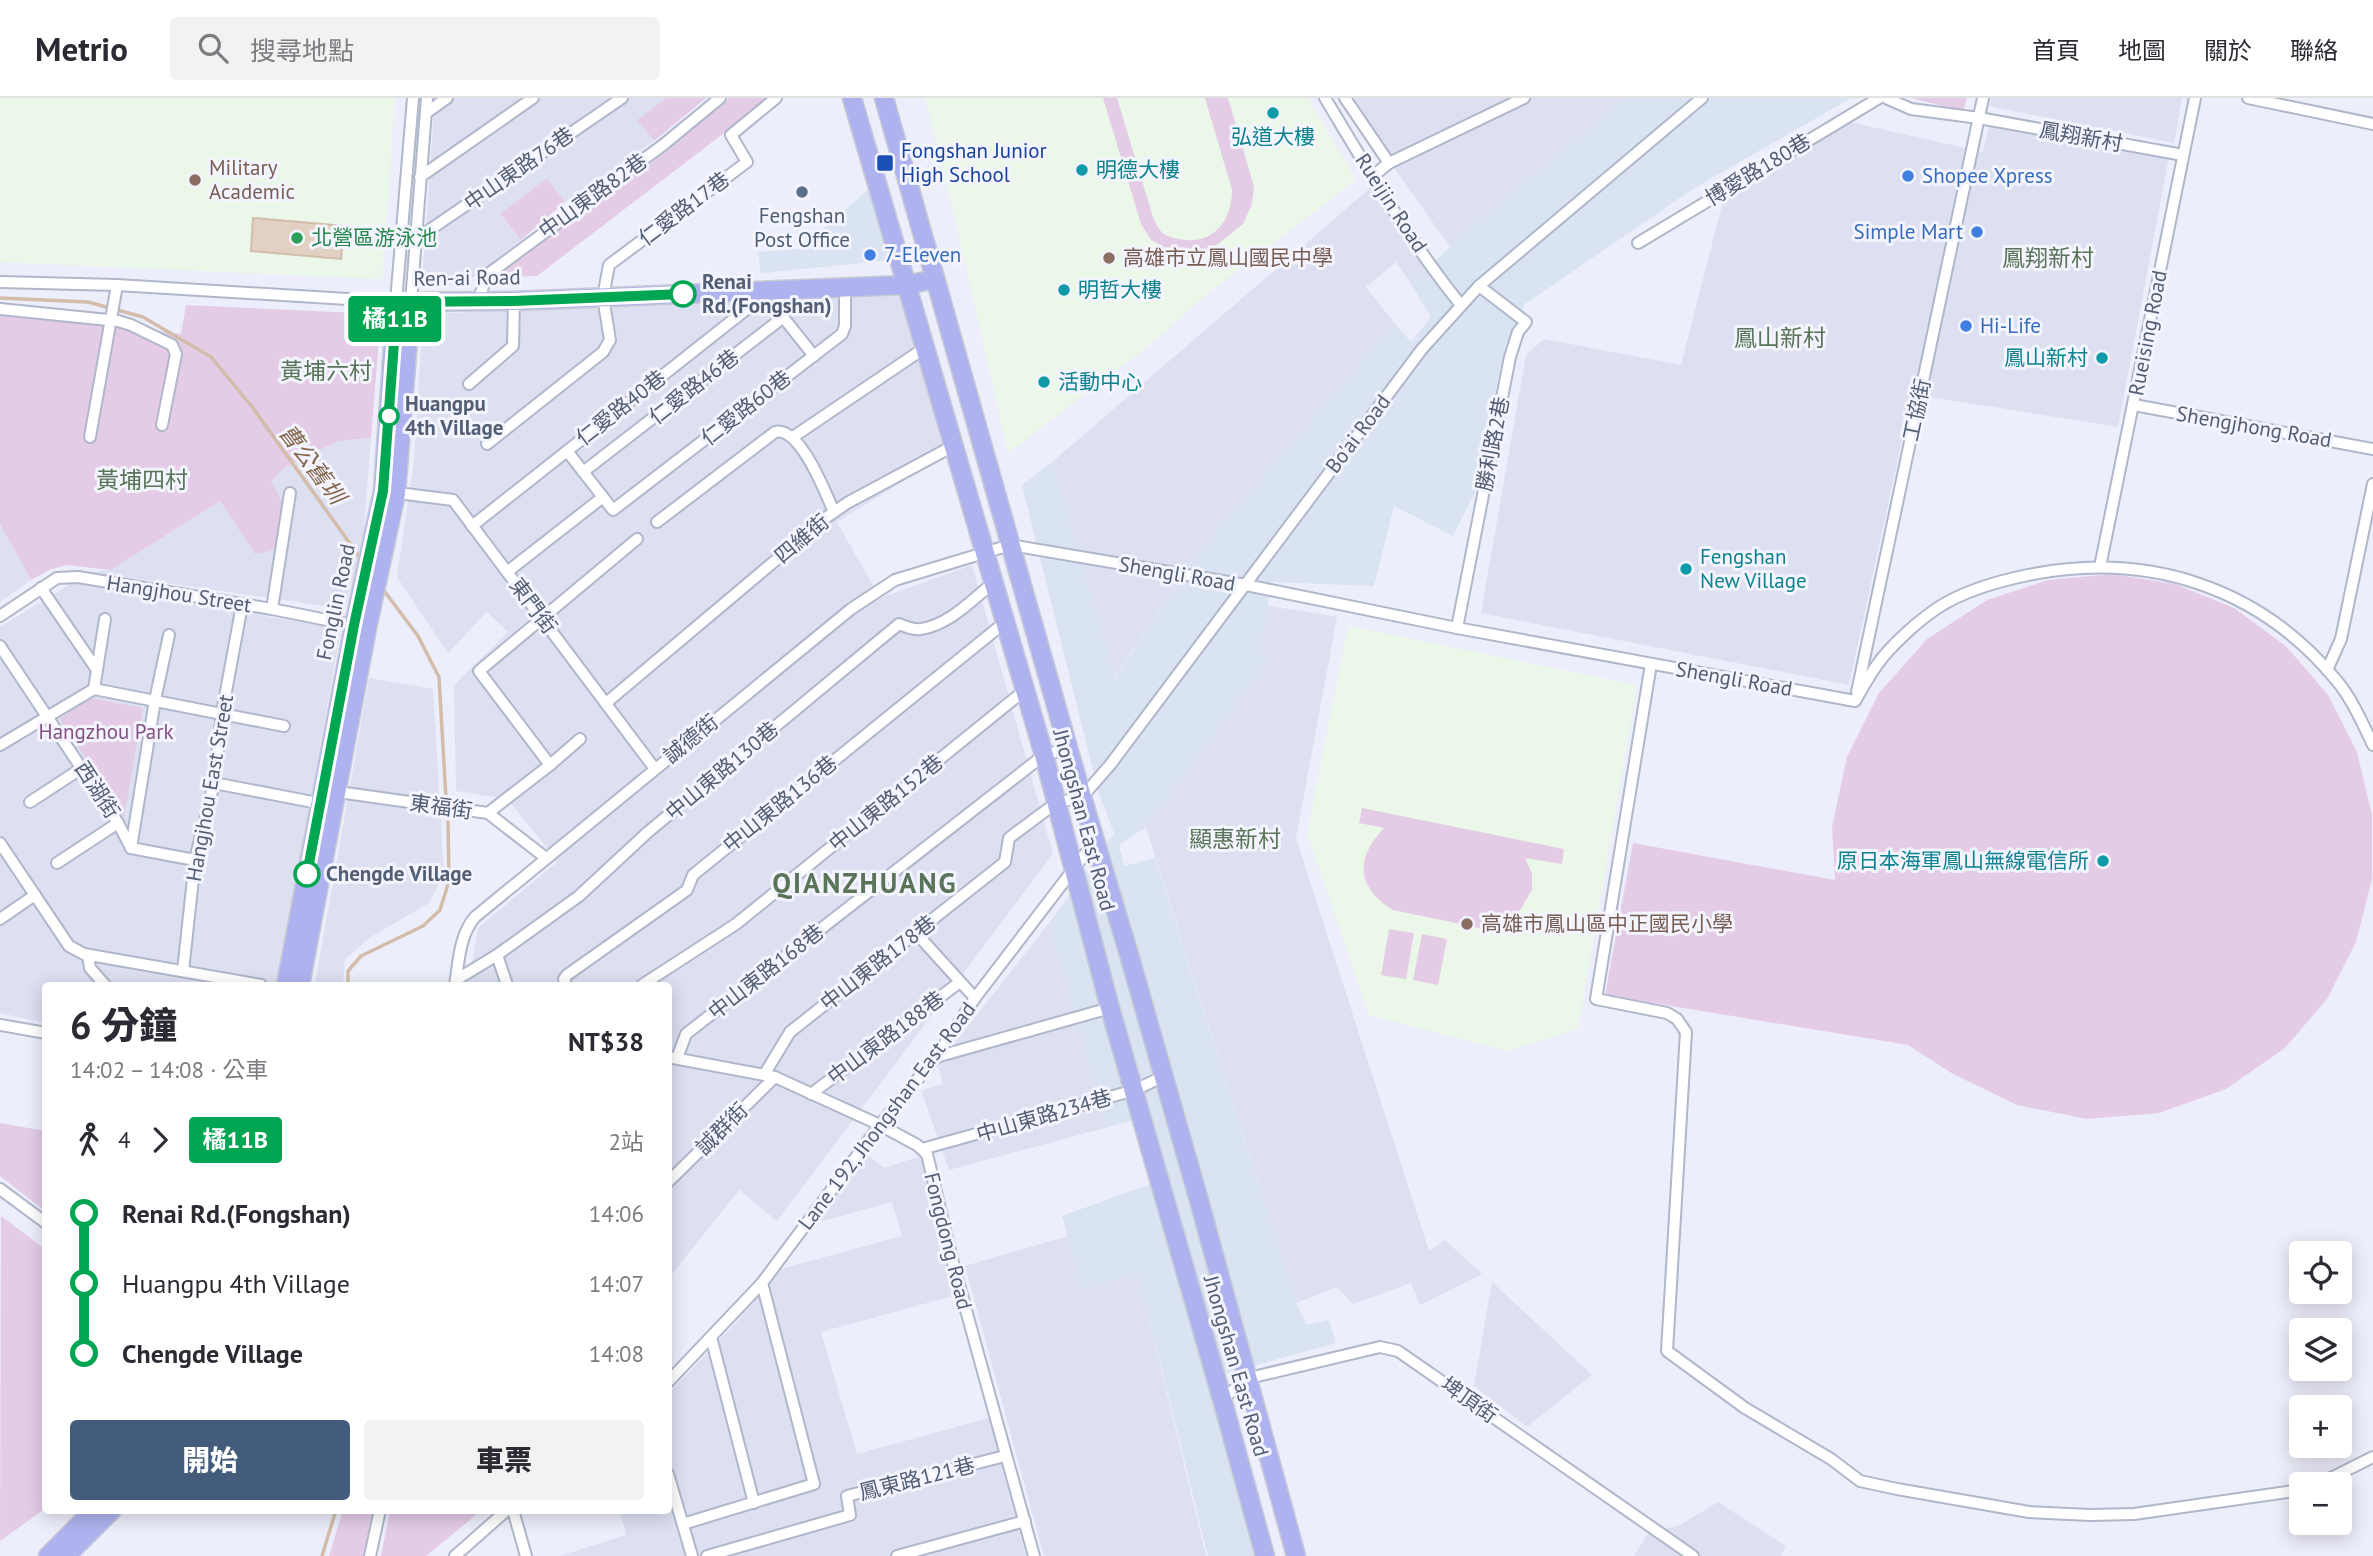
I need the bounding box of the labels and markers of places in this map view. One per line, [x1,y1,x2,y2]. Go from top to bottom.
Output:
marker: 弘道大樓 [1265,105,1281,121]
place label: 弘道大樓 [1231,123,1315,150]
place label: Fongshan Junior High School [901,137,1047,188]
marker: Fongshan Junior High School [875,153,895,173]
place label: Military Academic [209,154,295,205]
place label: 明德大樓 [1096,156,1180,183]
marker: 明德大樓 [1074,162,1090,178]
place label: Shopee Xpress [1922,162,2053,189]
marker: Shopee Xpress [1900,168,1916,184]
marker: Military Academic [187,172,203,188]
marker: Fengshan Post Office [794,184,810,200]
place label: Fengshan Post Office [754,202,850,253]
place label: Simple Mart [1853,218,1963,245]
place label: 北營區游泳池 [311,224,437,251]
marker: Simple Mart [1969,224,1985,240]
marker: 北營區游泳池 [289,230,305,246]
place label: 7-Eleven [884,241,961,268]
place label: 高雄市立鳳山國民中學 [1123,244,1333,271]
marker: 7-Eleven [862,247,878,263]
marker: 高雄市立鳳山國民中學 [1101,250,1117,266]
place label: Renai Rd.(Fongshan) [702,268,832,319]
place label: 明哲大樓 [1078,276,1162,303]
marker: Renai Rd.(Fongshan) [670,281,696,307]
marker: 明哲大樓 [1056,282,1072,298]
place label: Hi-Life [1980,312,2041,339]
marker: Hi-Life [1958,318,1974,334]
place label: 鳳山新村 [2004,344,2088,371]
marker: 鳳山新村 [2094,350,2110,366]
place label: 活動中心 [1058,368,1142,395]
marker: 活動中心 [1036,374,1052,390]
place label: Huangpu 4th Village [405,390,503,441]
marker: Huangpu 4th Village [379,406,399,426]
place label: Fengshan New Village [1700,543,1807,594]
marker: Fengshan New Village [1678,561,1694,577]
place label: 原日本海軍鳳山無線電信所 [1837,847,2089,874]
marker: 原日本海軍鳳山無線電信所 [2095,853,2111,869]
place label: Chengde Village [326,860,472,887]
marker: Chengde Village [294,861,320,887]
place label: 高雄市鳳山區中正國民小學 [1481,910,1733,937]
marker: 高雄市鳳山區中正國民小學 [1459,916,1475,932]

